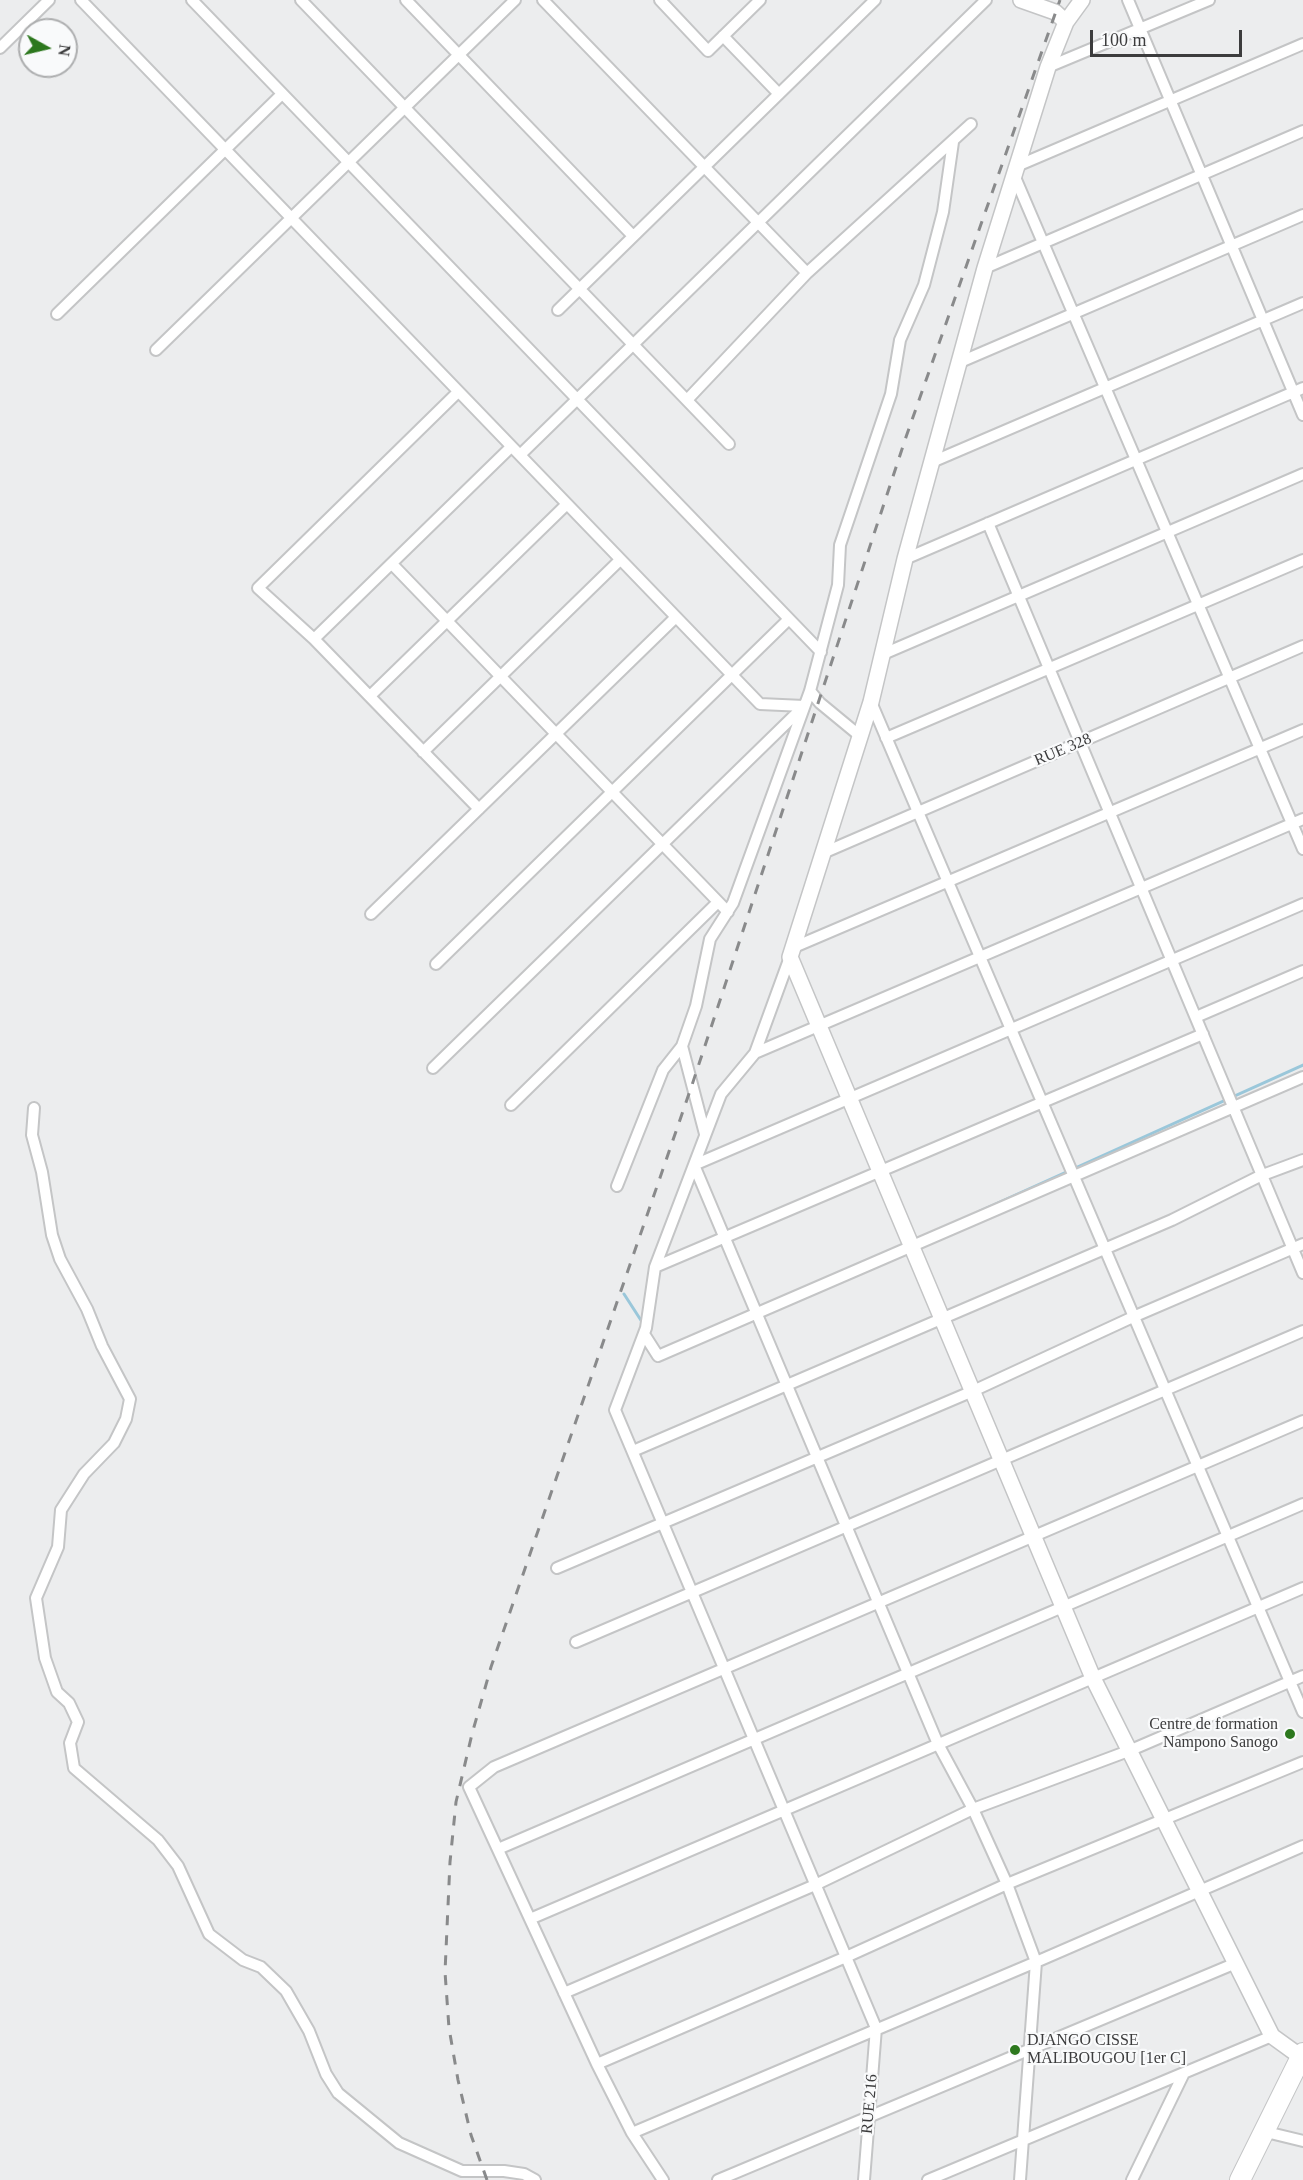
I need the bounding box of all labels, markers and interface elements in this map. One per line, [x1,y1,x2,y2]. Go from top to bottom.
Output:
north arrow [18,18,78,78]
scale bar [1093,18,1244,56]
text: 100 m [1101,30,1147,50]
text: N [55,43,74,57]
street label: RUE 328 [1032,729,1094,771]
place label: Centre de formation Nampono Sanogo [1149,1715,1278,1753]
marker: Centre de formation Nampono Sanogo [1283,1727,1297,1741]
place label: DJANGO CISSE MALIBOUGOU [1er C] [1027,2031,1186,2069]
marker: DJANGO CISSE MALIBOUGOU [1er C] [1008,2043,1022,2057]
street label: RUE 216 [858,2073,882,2135]

